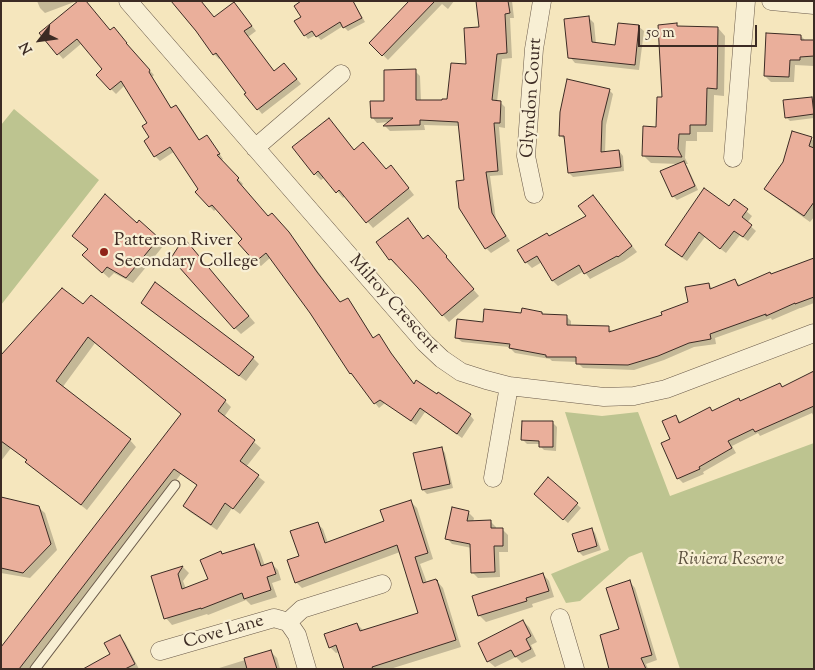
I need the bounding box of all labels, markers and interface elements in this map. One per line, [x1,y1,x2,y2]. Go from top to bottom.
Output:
north arrow [15,15,65,65]
scale bar [640,15,759,47]
text: 50 m [646,23,675,44]
street label: Glyndon Court [518,37,548,159]
text: N [16,38,38,57]
place label: Patterson River Secondary College [114,231,258,274]
marker: Patterson River Secondary College [98,246,110,258]
street label: Milroy Crescent [343,251,443,359]
park label: Riviera Reserve [678,550,784,572]
street label: Cove Lane [181,611,267,655]

